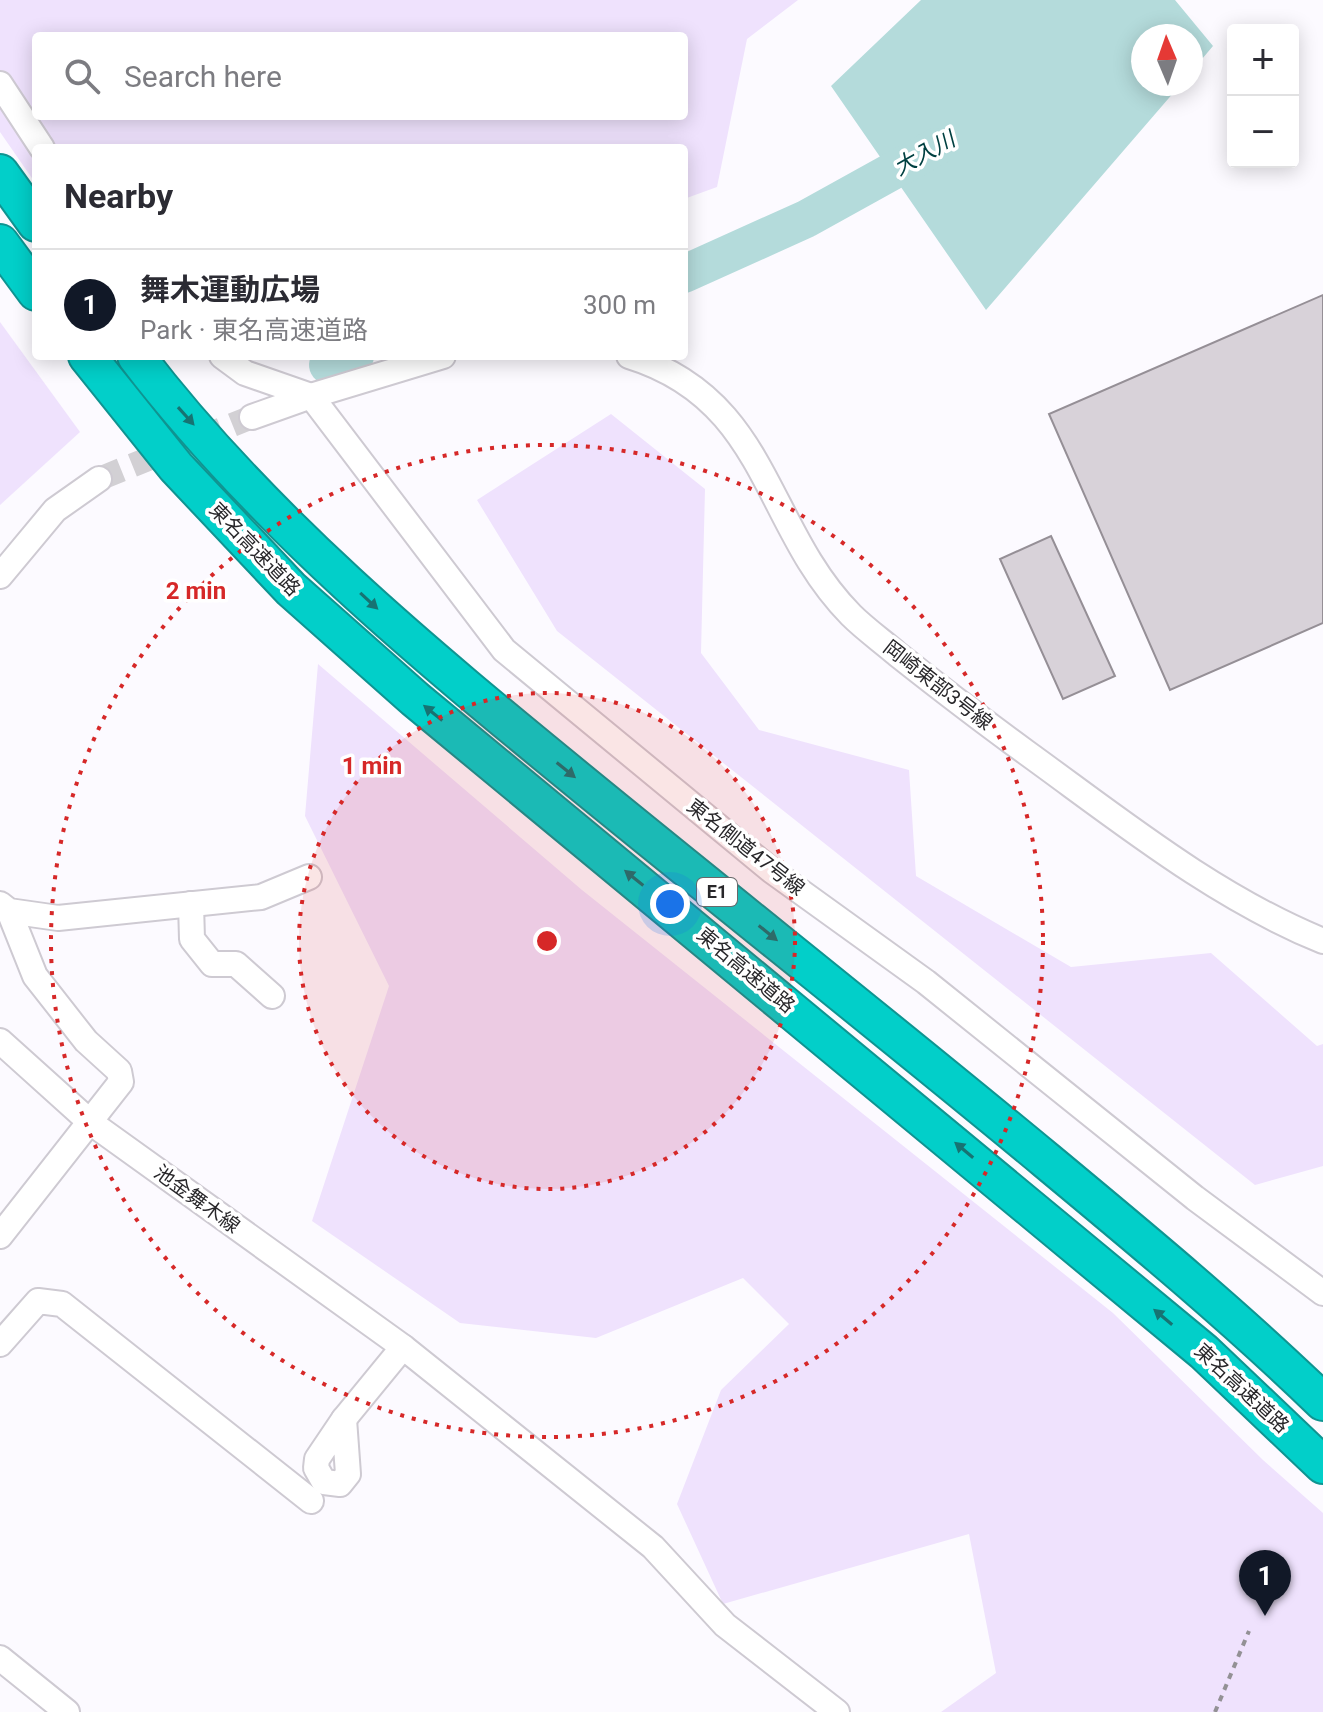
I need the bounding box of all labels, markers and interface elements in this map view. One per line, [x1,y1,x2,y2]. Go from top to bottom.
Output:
north arrow [1131,24,1203,96]
map controls [1227,24,1299,168]
button: + [1227,24,1299,96]
search box [32,32,688,120]
icon: search [60,54,104,98]
text: Search here [124,59,282,94]
button: − [1227,96,1299,168]
water label: 大入川 [889,126,961,180]
text: Nearby [64,176,173,216]
text: 舞木運動広場 [140,272,320,307]
text: 1 [83,290,97,320]
text: 300 m [583,290,656,320]
text: Park · 東名高速道路 [140,315,368,345]
one-way arrow [177,406,195,425]
street label: 東名高速道路 [205,498,305,600]
text: 2 min [166,577,226,605]
one-way arrow [359,592,378,610]
street label: 岡崎東部3号線 [879,635,997,735]
one-way arrow [423,705,443,722]
text: 1 min [342,752,402,780]
one-way arrow [556,761,576,778]
street label: 東名側道47号線 [682,794,810,900]
one-way arrow [624,870,644,886]
road number: E1 [697,878,737,906]
your location [650,884,690,924]
street label: 東名高速道路 [692,922,800,1018]
one-way arrow [758,924,778,941]
centre of rings [533,927,561,955]
one-way arrow [953,1142,974,1159]
street label: 池金舞木線 [149,1160,245,1238]
one-way arrow [1153,1309,1173,1326]
street label: 東名高速道路 [1190,1338,1294,1438]
pin: 1 [1239,1550,1291,1616]

